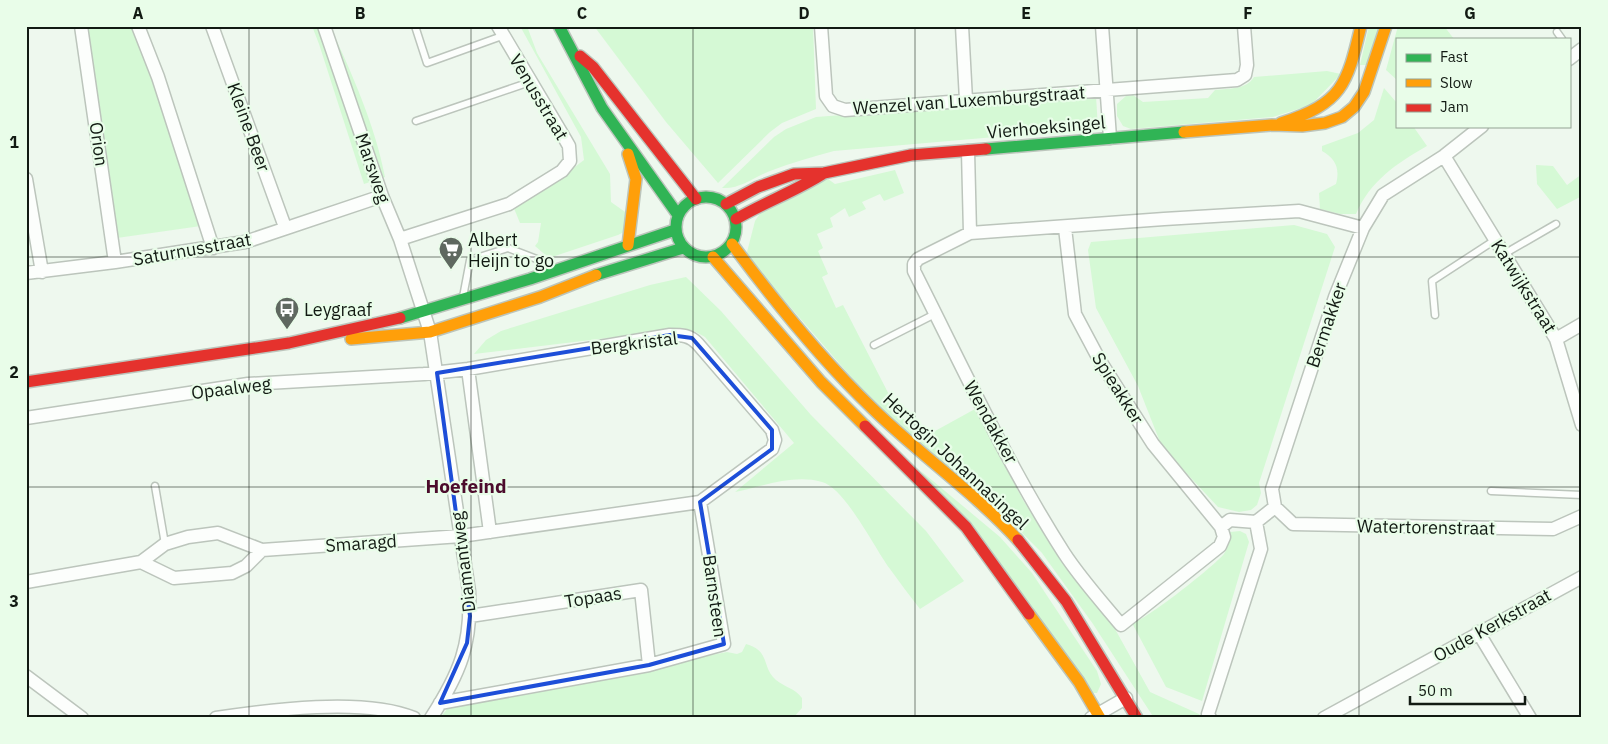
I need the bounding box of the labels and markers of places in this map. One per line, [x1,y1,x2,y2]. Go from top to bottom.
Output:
place label: Albert Heijn to go [468,228,554,272]
supermarket icon: Albert Heijn to go [438,236,464,270]
bus stop icon: Leygraaf [274,296,300,330]
place label: Leygraaf [304,298,372,321]

